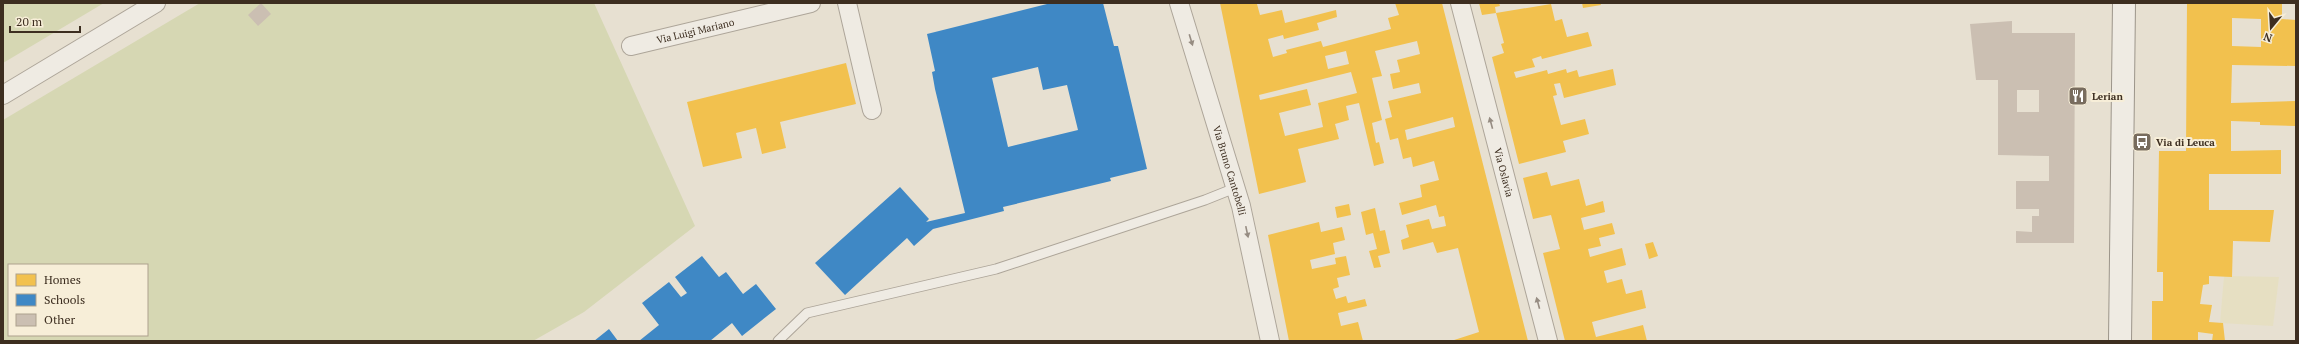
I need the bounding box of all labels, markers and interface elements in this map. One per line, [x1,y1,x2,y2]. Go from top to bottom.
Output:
scale bar [10,8,80,34]
north arrow [2251,8,2291,48]
text: 20 m [16,14,43,29]
street label: Via Luigi Mariano [655,15,736,46]
text: N [2261,29,2274,45]
one-way arrow [1188,34,1194,46]
restaurant icon: Lerian [2067,85,2089,107]
place label: Lerian [2092,90,2123,103]
one-way arrow [1488,117,1494,129]
street label: Via Bruno Cantobelli [1210,124,1249,217]
bus stop icon: Via di Leuca [2131,131,2153,153]
place label: Via di Leuca [2156,136,2215,149]
street label: Via Oslavia [1491,146,1517,198]
one-way arrow [1244,226,1250,238]
legend [8,264,148,336]
text: Homes [44,272,81,287]
text: Schools [44,292,85,307]
one-way arrow [1535,297,1541,309]
text: Other [44,312,75,327]

